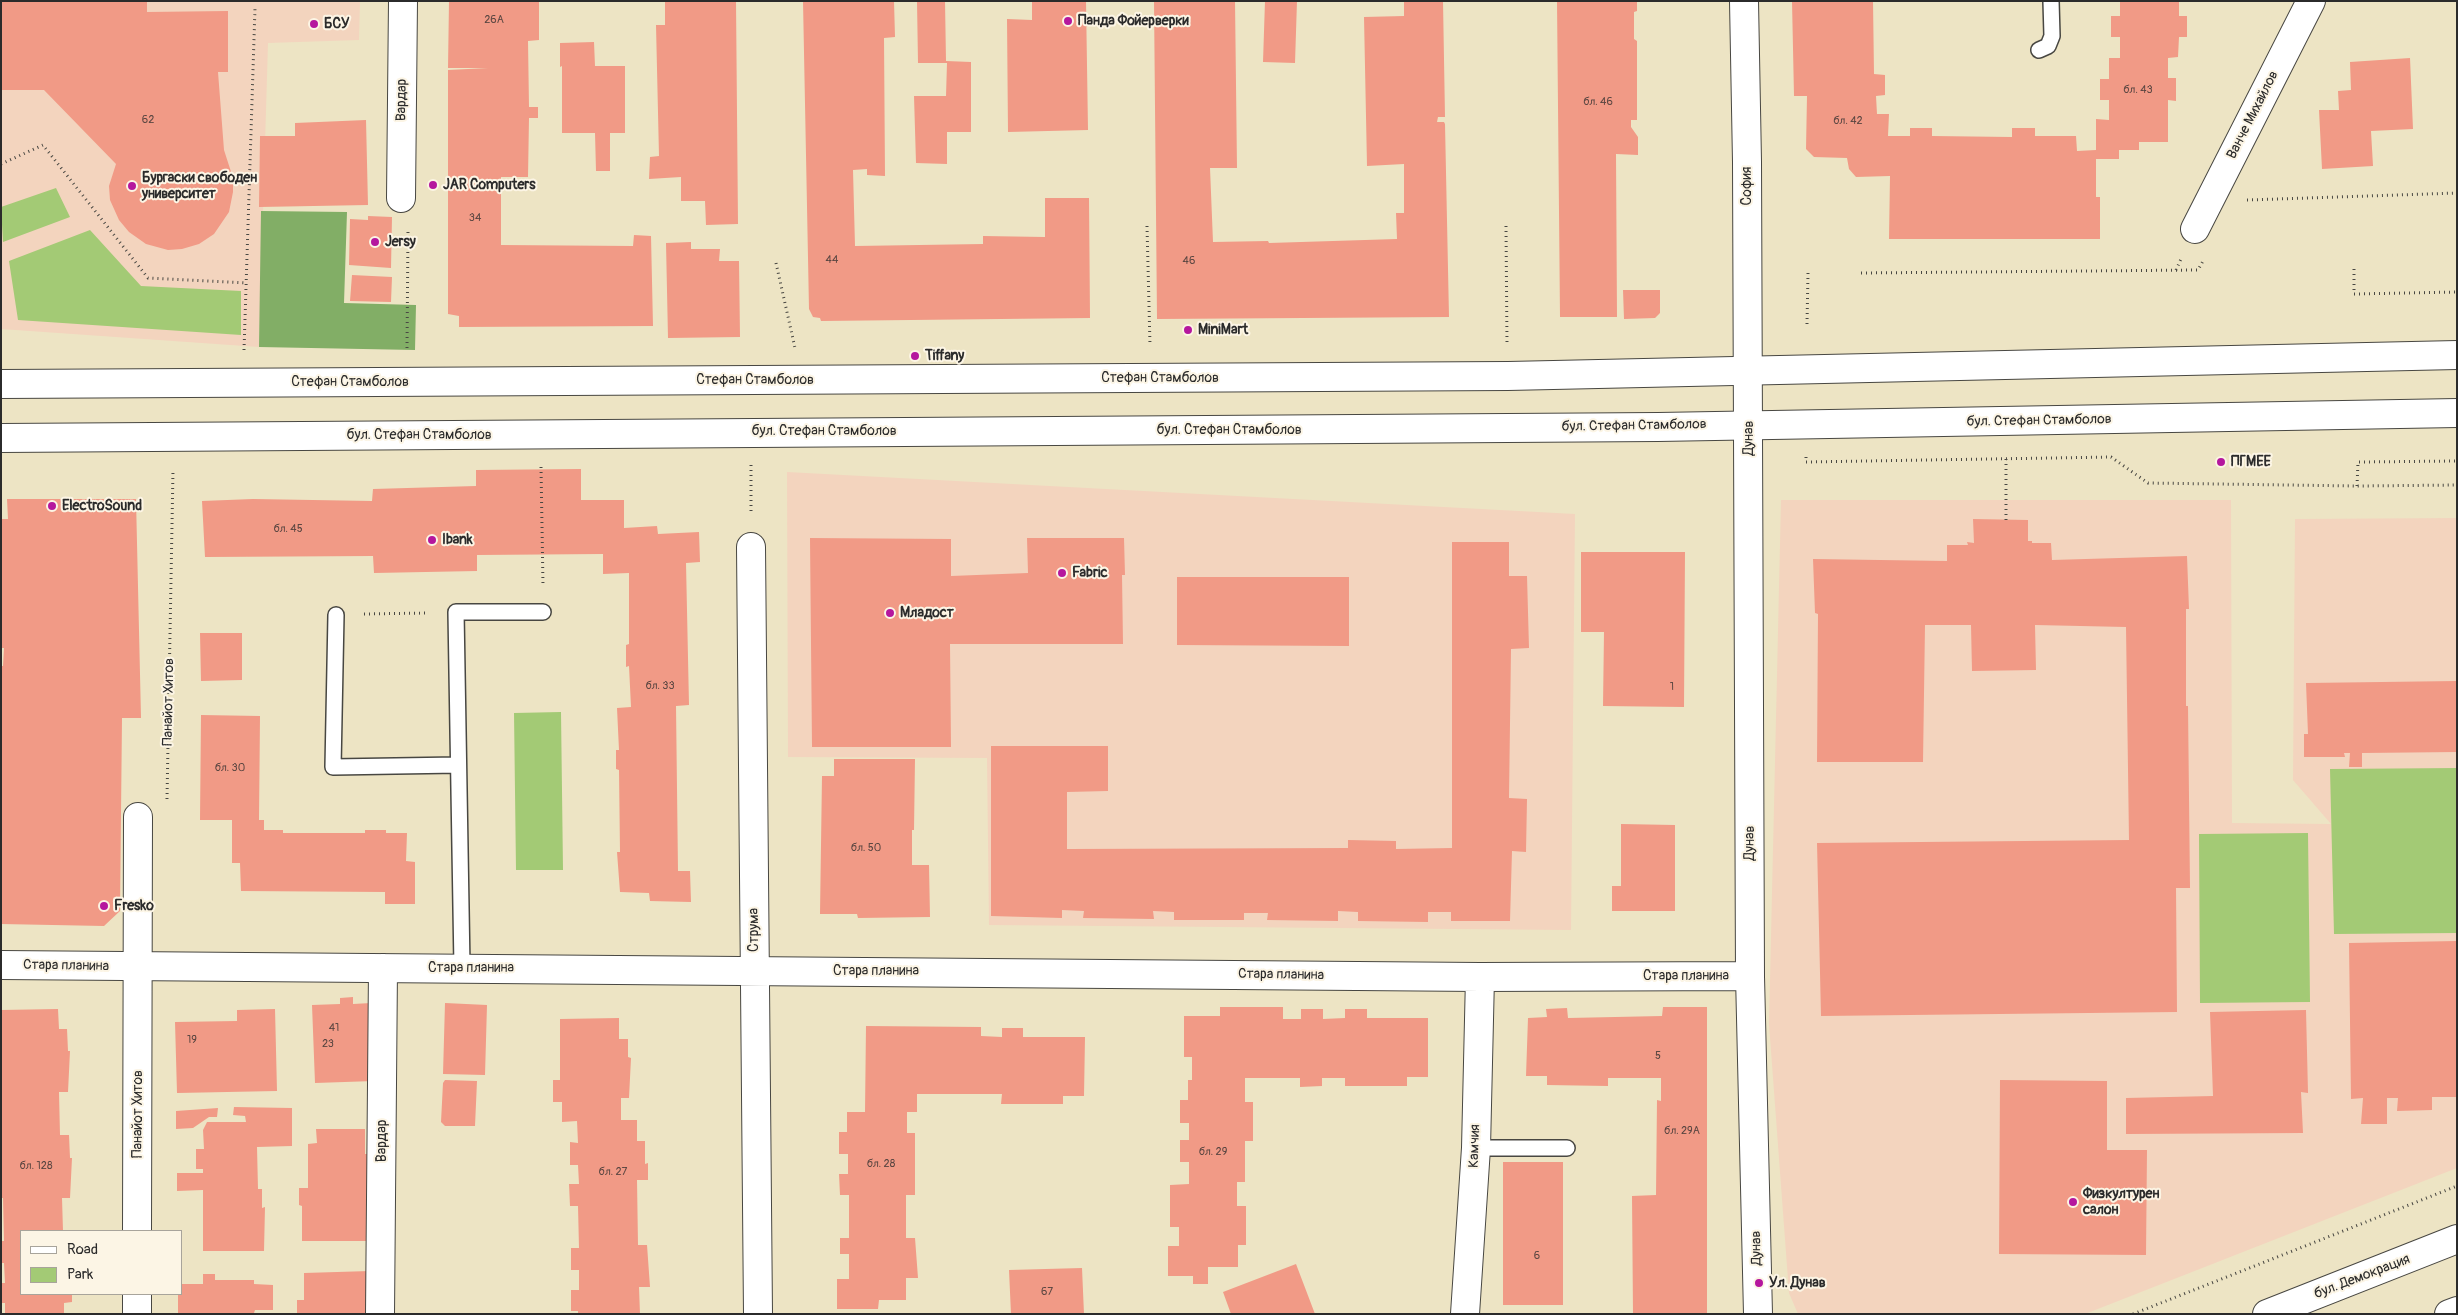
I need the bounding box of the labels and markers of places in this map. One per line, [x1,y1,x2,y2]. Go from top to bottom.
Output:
place label: Панда Фойерверки [1078,13,1189,29]
marker: Панда Фойерверки [1062,15,1074,27]
place label: БСУ [324,16,349,32]
marker: БСУ [308,18,320,30]
place label: Бургаски свободен университет [142,170,257,202]
place label: JAR Computers [443,177,536,193]
marker: JAR Computers [427,179,439,191]
marker: Бургаски свободен университет [126,180,138,192]
place label: Jersy [385,234,416,250]
marker: Jersy [369,236,381,248]
place label: MiniMart [1198,322,1248,338]
marker: MiniMart [1182,324,1194,336]
place label: Tiffany [925,348,964,364]
marker: Tiffany [909,350,921,362]
place label: ПГМЕЕ [2231,454,2271,470]
marker: ПГМЕЕ [2215,456,2227,468]
place label: ElectroSound [62,498,142,514]
marker: ElectroSound [46,500,58,512]
place label: Ibank [442,532,473,548]
marker: Ibank [426,534,438,546]
place label: Fabric [1072,565,1108,581]
marker: Fabric [1056,567,1068,579]
place label: Младост [900,605,954,621]
marker: Младост [884,607,896,619]
place label: Fresko [114,898,154,914]
marker: Fresko [98,900,110,912]
place label: Физкултурен салон [2083,1186,2159,1218]
marker: Физкултурен салон [2067,1196,2079,1208]
place label: Ул. Дунав [1769,1275,1826,1291]
marker: Ул. Дунав [1753,1277,1765,1289]

